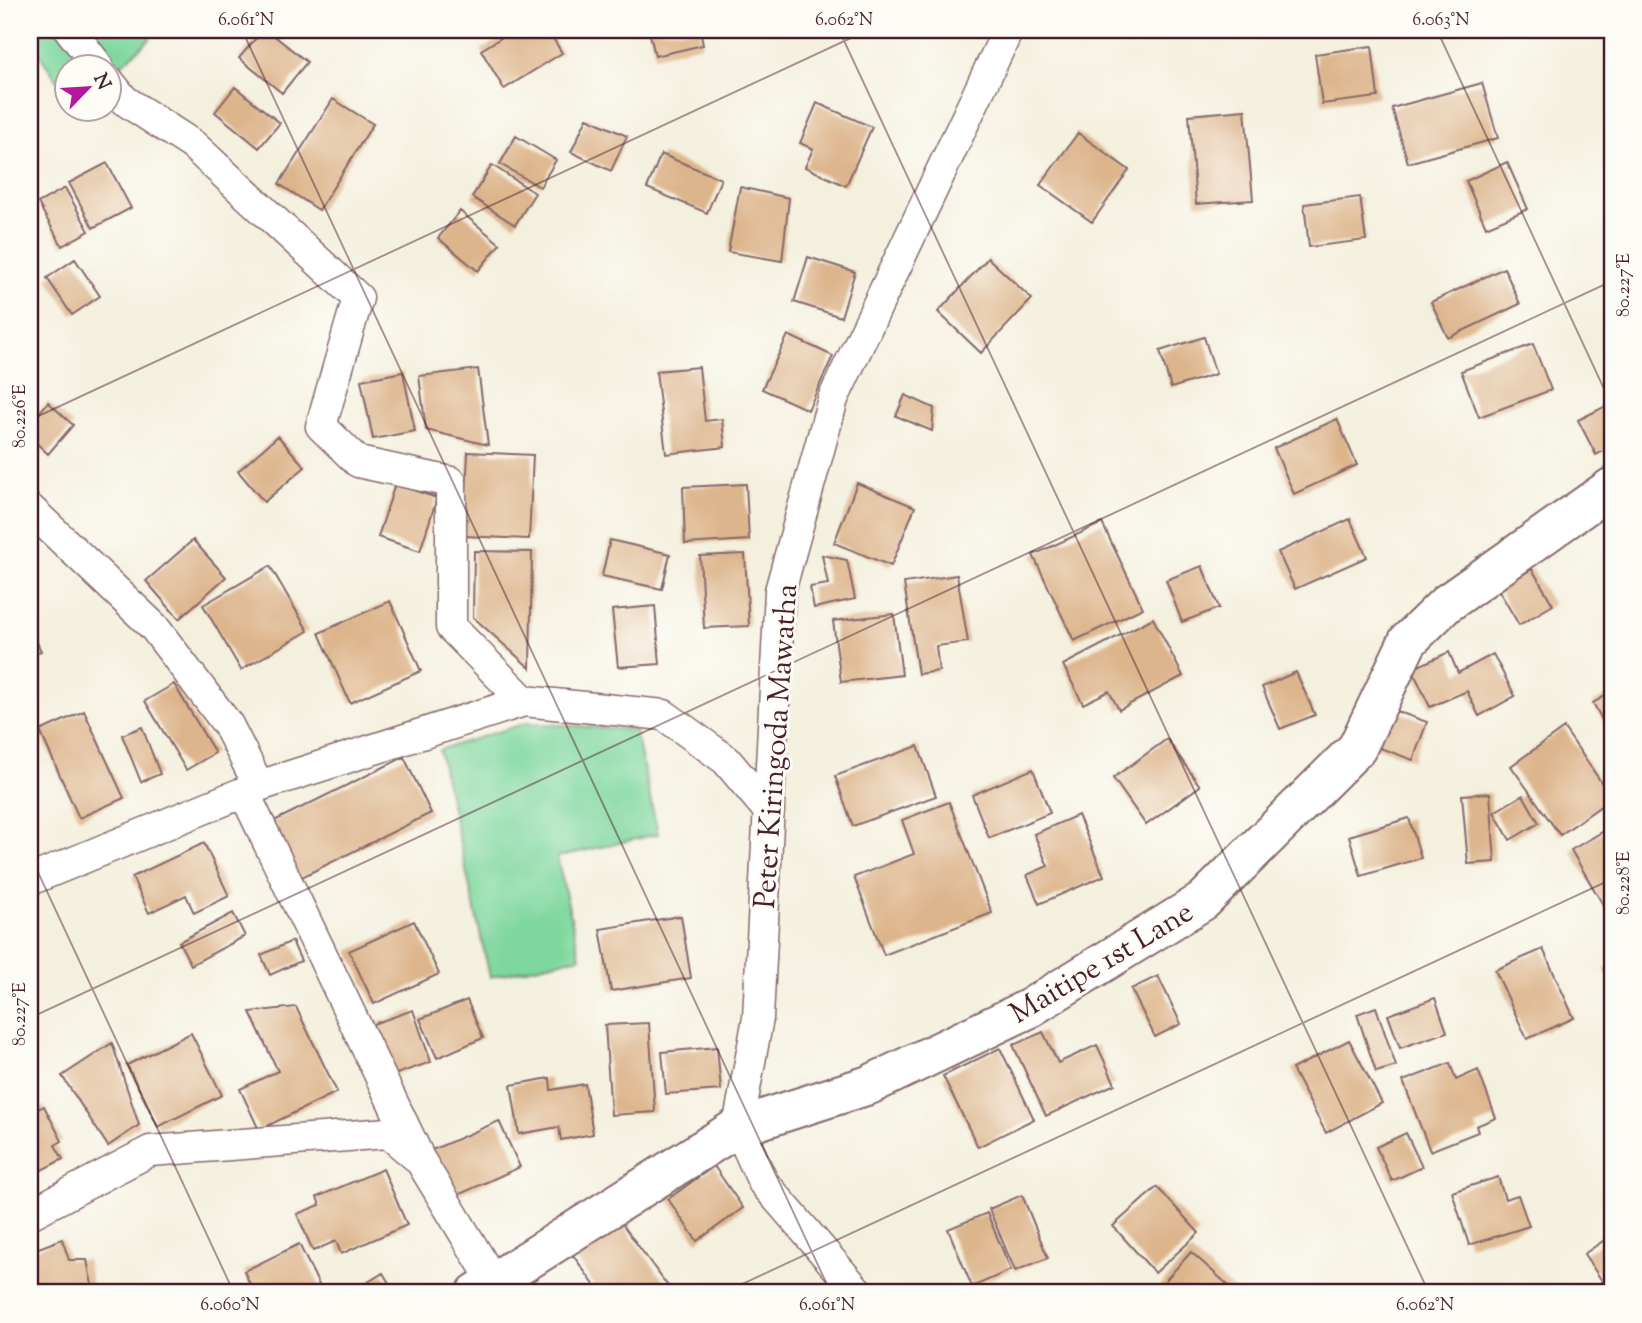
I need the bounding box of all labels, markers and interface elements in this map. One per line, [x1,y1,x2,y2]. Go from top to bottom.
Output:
text: 6.061°N [218,8,274,34]
text: 6.062°N [815,8,873,34]
text: 6.063°N [1412,8,1470,34]
north arrow [52,52,122,122]
text: N [86,69,117,94]
text: 80.227°E [1612,253,1638,317]
text: 80.226°E [8,384,34,448]
street label: Peter Kiringoda Mawatha [745,582,810,910]
text: 80.228°E [1612,851,1638,915]
street label: Maitipe 1st Lane [1002,892,1202,1036]
text: 80.227°E [8,982,34,1046]
text: 6.060°N [200,1293,260,1319]
text: 6.061°N [799,1293,855,1319]
text: 6.062°N [1396,1293,1454,1319]

